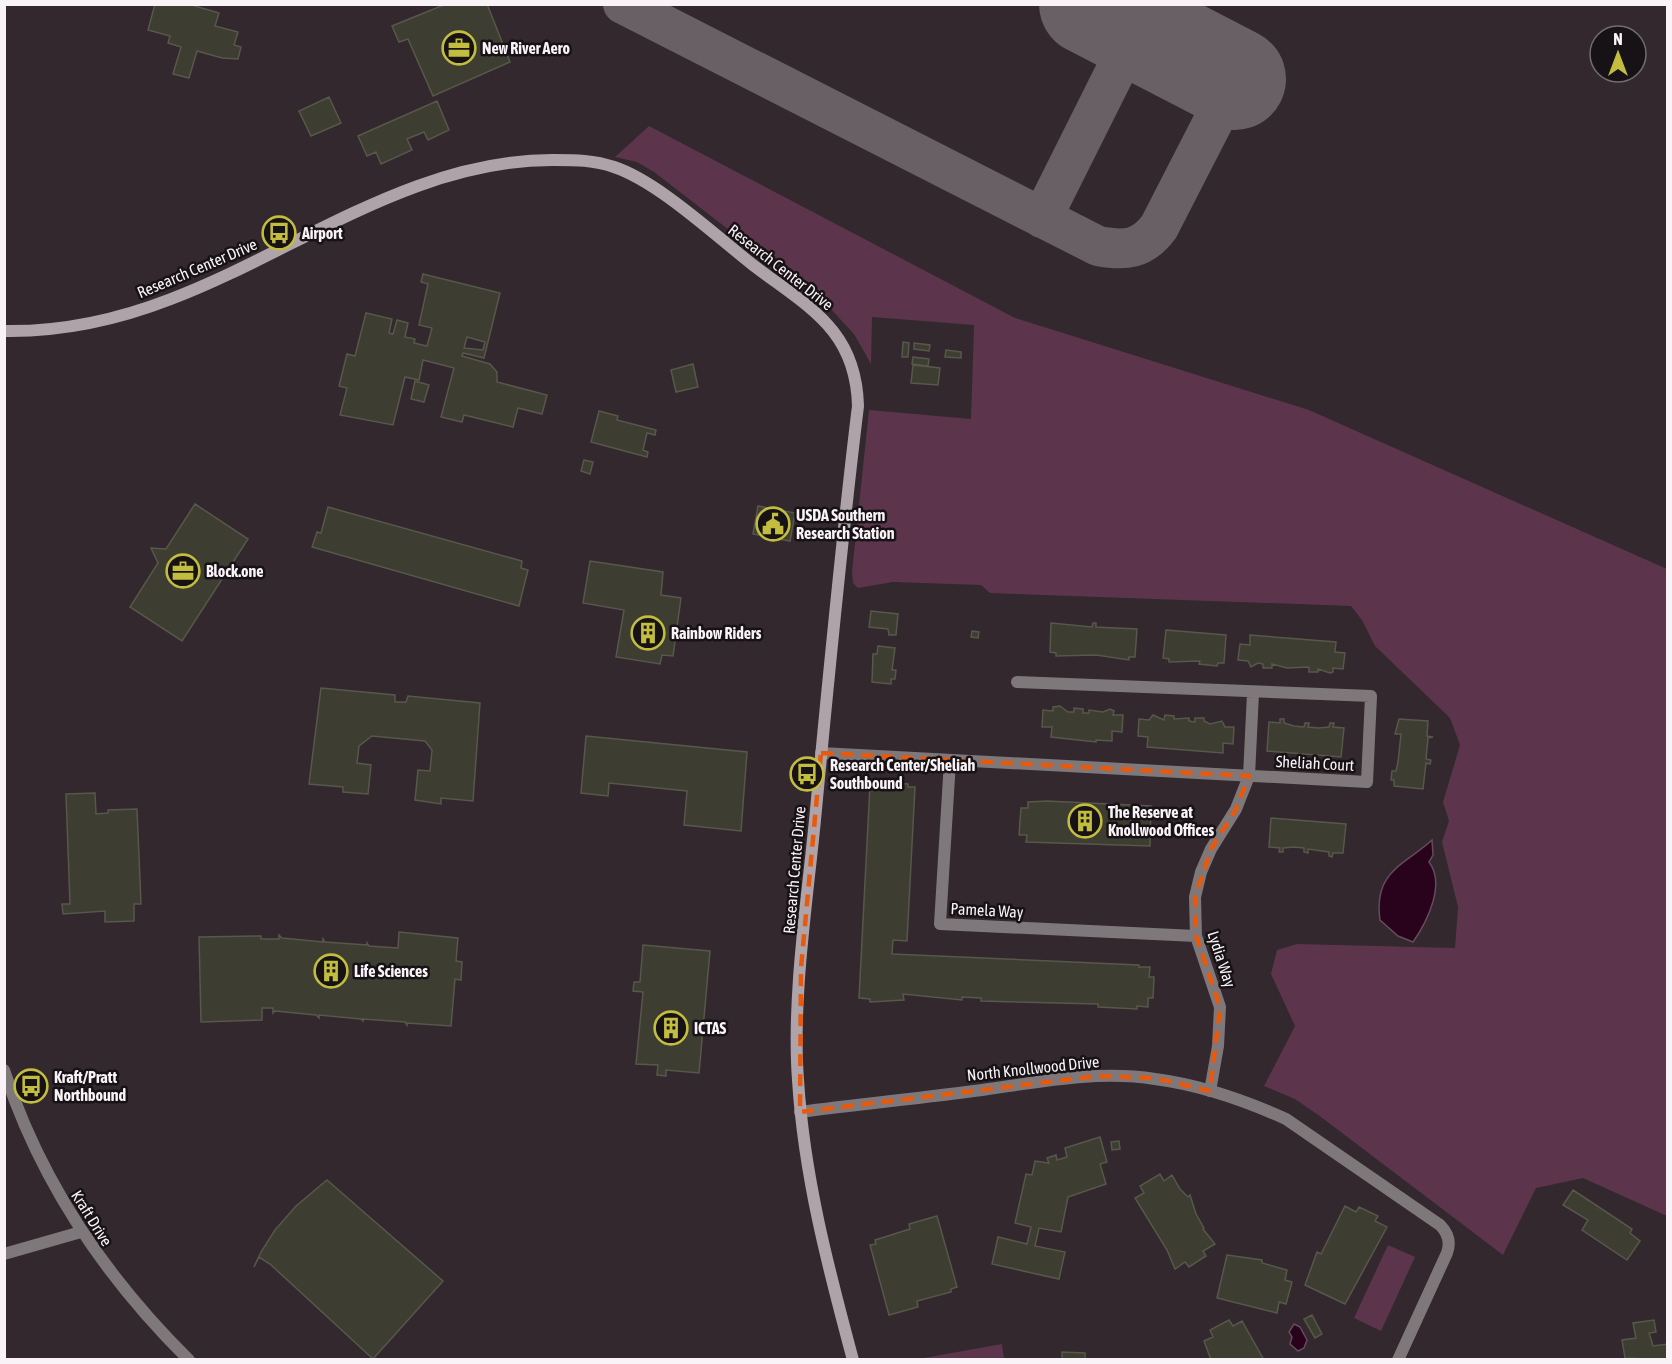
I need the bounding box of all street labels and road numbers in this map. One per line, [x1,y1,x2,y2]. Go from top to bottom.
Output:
street label: Research Center Drive [725,220,837,314]
street label: Research Center Drive [135,235,259,301]
street label: Sheliah Court [1275,752,1355,774]
street label: Research Center Drive [779,805,809,935]
street label: Pamela Way [950,899,1024,922]
street label: Lydia Way [1203,929,1240,990]
street label: North Knollwood Drive [966,1052,1100,1084]
street label: Kraft Drive [68,1187,116,1249]

